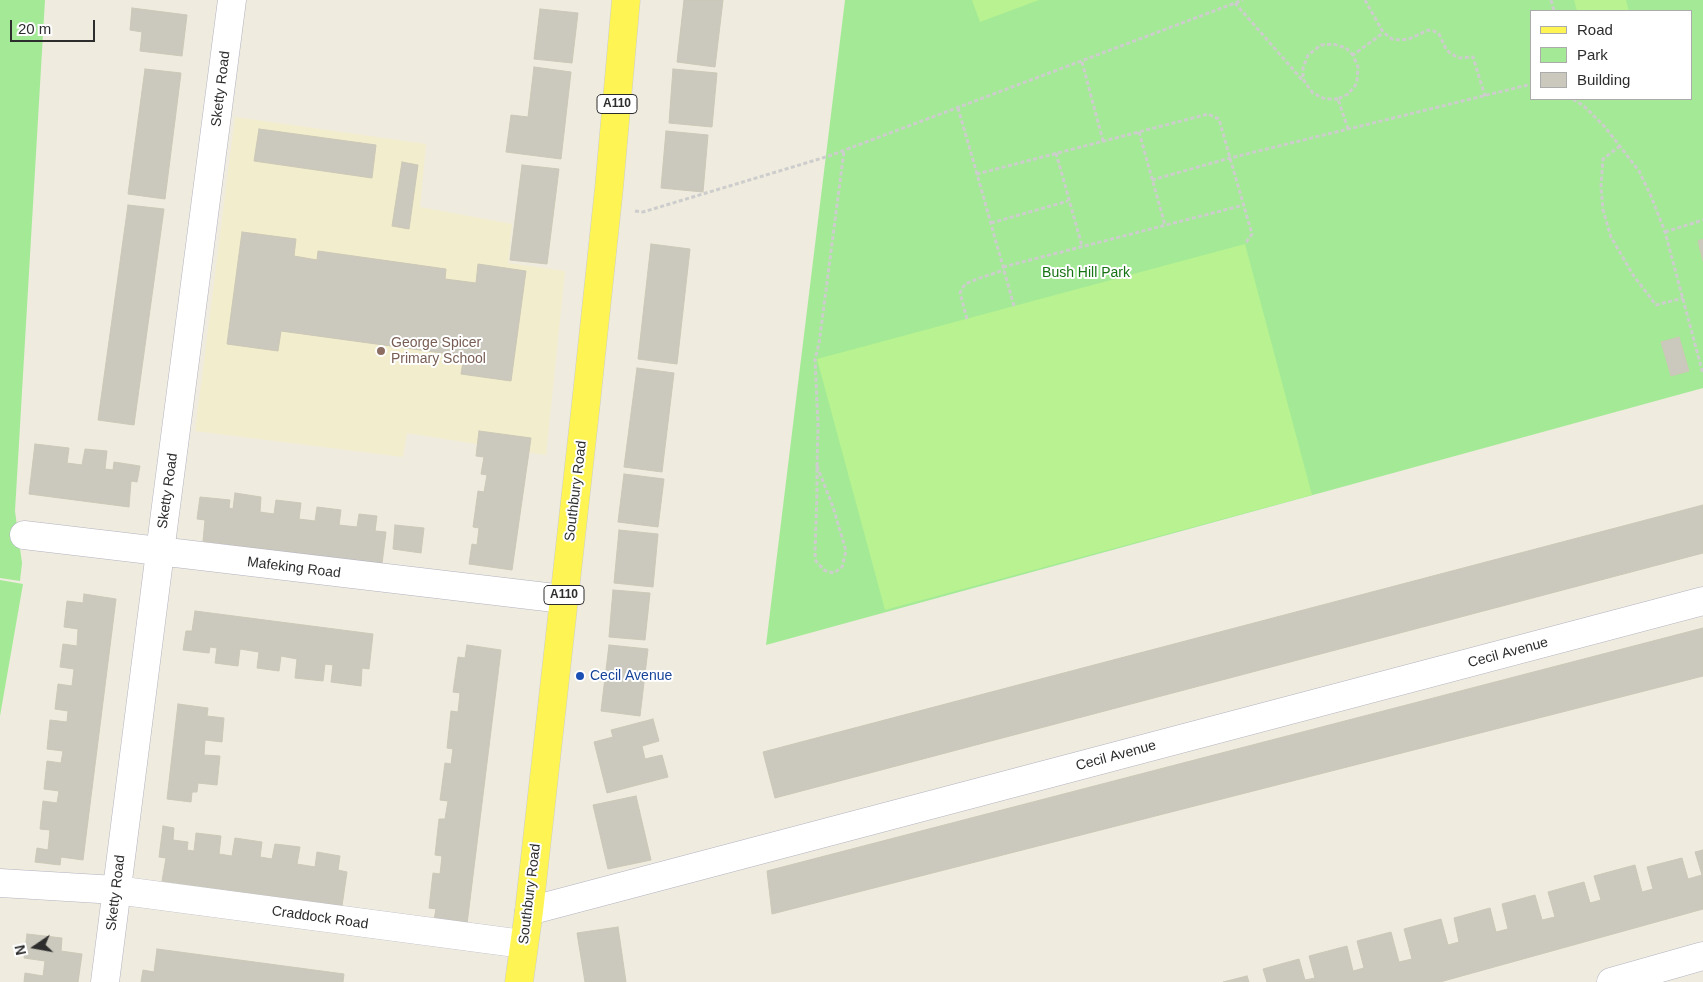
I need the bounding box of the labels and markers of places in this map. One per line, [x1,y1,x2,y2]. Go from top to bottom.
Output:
place label: George Spicer Primary School [391,335,486,368]
marker: George Spicer Primary School [375,345,387,357]
place label: Cecil Avenue [590,668,672,684]
marker: Cecil Avenue [574,670,586,682]

